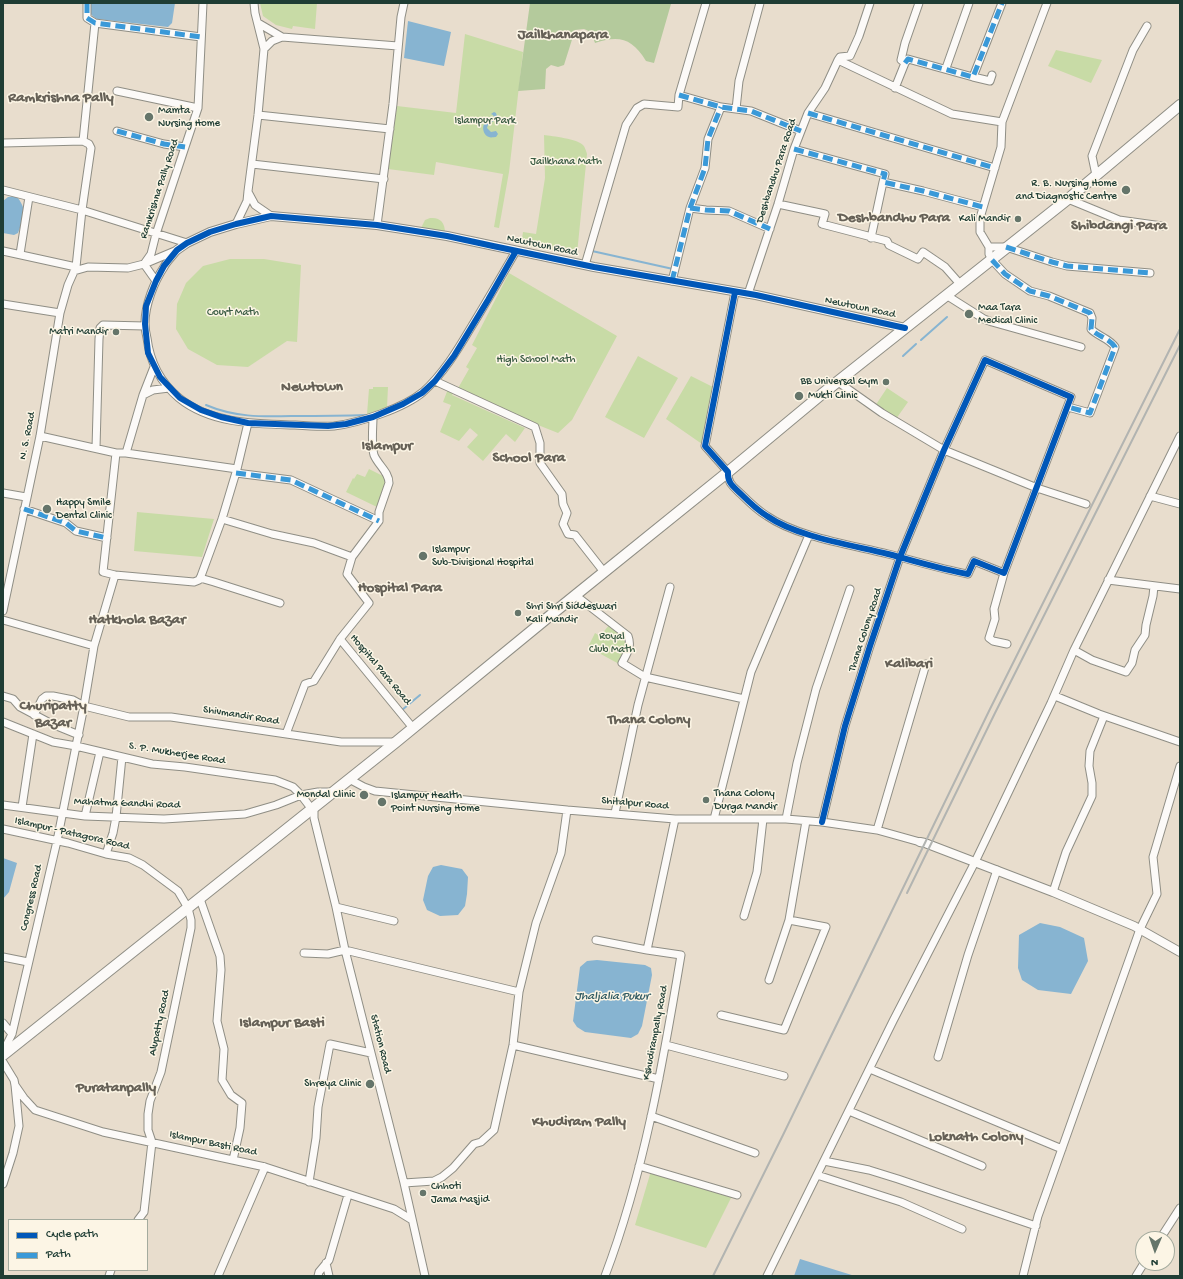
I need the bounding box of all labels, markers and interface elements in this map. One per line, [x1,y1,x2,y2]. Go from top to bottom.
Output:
district label: Jailkhanapara [518,27,608,45]
district label: Ramkrishna Pally [8,90,114,108]
place label: Mamta Nursing Home [158,104,220,130]
marker: Mamta Nursing Home [143,111,155,123]
park label: Islampur Park [454,114,516,128]
street label: Deshbandhu Para Road [754,117,800,225]
street label: Ramkrishna Pally Road [138,138,182,240]
park label: Jailkhana Math [530,155,602,169]
place label: R. B. Nursing Home and Diagnostic Centre [1016,177,1117,203]
marker: R. B. Nursing Home and Diagnostic Centre [1120,184,1132,196]
district label: Deshbandhu Para [838,210,950,228]
place label: Kali Mandir [959,212,1010,226]
marker: Kali Mandir [1013,214,1023,224]
district label: Shibdangi Para [1071,218,1167,236]
street label: Newtown Road [505,232,579,260]
street label: Newtown Road [823,294,897,322]
place label: Maa Tara Medical Clinic [978,301,1037,327]
park label: Court Math [207,306,259,320]
marker: Maa Tara Medical Clinic [963,308,975,320]
place label: Matri Mandir [49,325,108,339]
marker: Matri Mandir [111,327,121,337]
park label: High School Math [497,353,575,367]
place label: BB Universal Gym [800,375,878,389]
marker: BB Universal Gym [881,377,891,387]
district label: Newtown [281,379,343,397]
place label: Mukti Clinic [808,389,857,403]
marker: Mukti Clinic [793,390,805,402]
street label: N. S. Road [17,411,39,461]
district label: Islampur [361,438,413,456]
district label: School Para [493,450,565,468]
place label: Happy Smile Dental Clinic [56,496,112,522]
marker: Happy Smile Dental Clinic [41,503,53,515]
place label: Islampur Sub-Divisional Hospital [432,543,534,569]
marker: Islampur Sub-Divisional Hospital [417,550,429,562]
district label: Hospital Para [358,580,442,598]
street label: Thana Colony Road [846,586,886,674]
place label: Shri Shri Siddeswari Kali Mandir [526,600,617,626]
marker: Shri Shri Siddeswari Kali Mandir [513,608,523,618]
district label: Hatkhola Bazar [89,612,185,630]
park label: Royal Club Math [589,630,635,656]
street label: Hospital Para Road [347,632,413,708]
district label: Kalibari [885,656,933,674]
district label: Churipatty Bazar [19,698,87,733]
street label: Shivmandir Road [202,703,280,729]
district label: Thana Colony [608,712,690,730]
street label: S. P. Mukherjee Road [128,740,226,768]
place label: Thana Colony Durga Mandir [714,787,777,813]
place label: Mondal Clinic [297,788,355,802]
marker: Mondal Clinic [358,789,370,801]
place label: Islampur Health Point Nursing Home [391,789,480,815]
street label: Shitalpur Road [601,794,669,814]
marker: Thana Colony Durga Mandir [701,795,711,805]
street label: Mahatma Gandhi Road [74,796,180,812]
marker: Islampur Health Point Nursing Home [376,796,388,808]
street label: Islampur - Patagora Road [13,814,131,854]
street label: Congress Road [18,864,46,932]
street label: Kshudirampally Road [640,985,672,1081]
street label: Alupatty Road [147,989,173,1057]
water label: Jhaljalia Pukur [575,990,649,1004]
street label: Station Road [366,1013,394,1075]
district label: Islampur Basti [239,1015,325,1033]
place label: Shreya Clinic [304,1077,361,1091]
marker: Shreya Clinic [364,1078,376,1090]
district label: Puratanpally [76,1080,156,1098]
district label: Khudiram Pally [532,1114,626,1132]
street label: Islampur Basti Road [168,1128,258,1160]
district label: Loknath Colony [929,1129,1023,1147]
place label: Chhoti Jama Masjid [431,1180,489,1206]
marker: Chhoti Jama Masjid [418,1188,428,1198]
legend [8,1219,148,1271]
text: Cycle path [46,1228,98,1242]
north arrow [1135,1231,1175,1271]
text: Path [46,1248,71,1262]
text: N [1151,1256,1158,1268]

